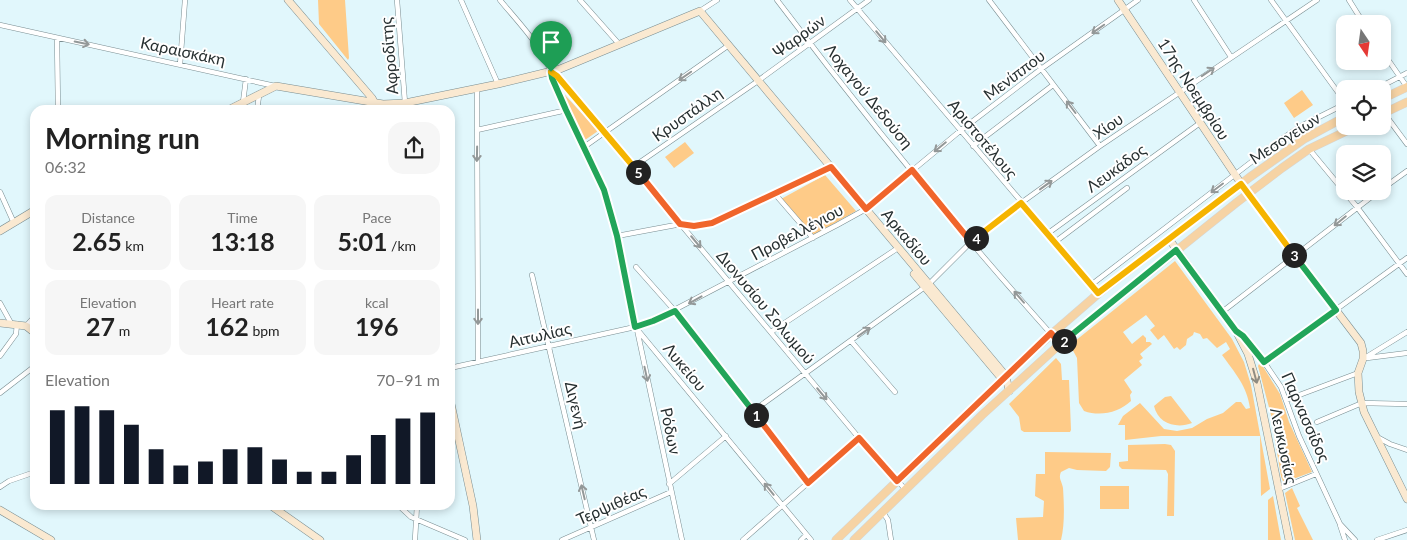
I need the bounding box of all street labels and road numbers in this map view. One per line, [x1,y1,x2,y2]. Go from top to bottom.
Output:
street label: Ψαρρών [769,10,829,61]
street label: Αφροδίτης [376,16,401,95]
street label: Καραισκάκη [139,32,227,69]
street label: 17ης Νοεμβρίου [1155,34,1234,143]
street label: Λοχαγού Δεδούση [821,39,918,152]
street label: Μενίππου [979,45,1048,104]
street label: Κρυστάλλη [648,83,725,145]
street label: Αριστοτέλους [945,95,1022,183]
street label: Μεσογείων [1246,108,1324,167]
street label: Χίου [1089,109,1126,143]
street label: Λευκάδος [1082,139,1150,196]
street label: Προβελλέγιου [748,199,846,264]
street label: Αρκαδίου [878,205,936,269]
street label: Διονυσίου Σολωμού [713,246,820,367]
street label: Αιτωλίας [507,318,574,351]
street label: Λυκείου [660,339,711,395]
street label: Παρνασσίδος [1278,369,1335,465]
street label: Διγενή [562,379,591,430]
street label: Ρόδων [657,406,686,456]
street label: Λευκωσίας [1267,406,1302,486]
street label: Τερψιθέας [573,481,649,528]

